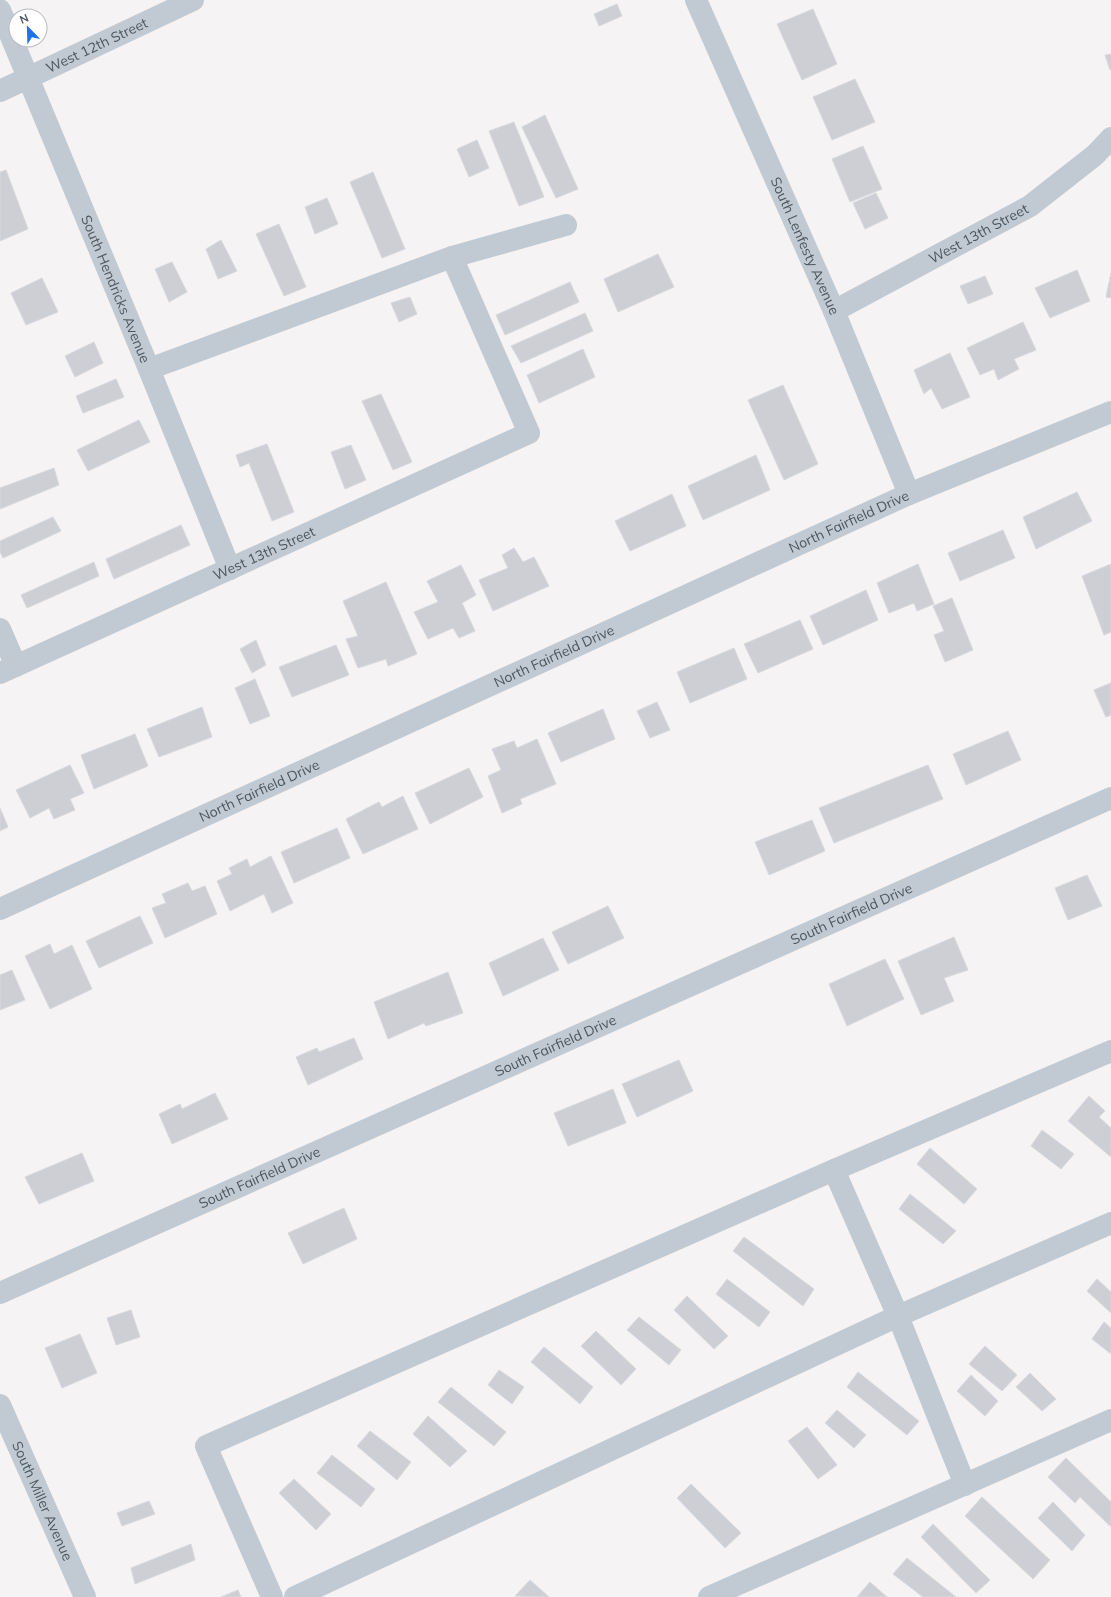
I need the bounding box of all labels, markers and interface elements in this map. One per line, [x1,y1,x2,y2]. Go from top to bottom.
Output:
north arrow [8,8,48,48]
text: N [18,11,31,27]
street label: West 12th Street [43,14,151,77]
street label: South Lenfesty Avenue [767,174,844,318]
street label: West 13th Street [926,200,1031,268]
street label: South Hendricks Avenue [77,212,154,366]
street label: North Fairfield Drive [786,486,912,557]
street label: West 13th Street [210,522,318,584]
street label: North Fairfield Drive [491,621,617,691]
street label: North Fairfield Drive [196,755,322,826]
street label: South Fairfield Drive [788,879,915,949]
street label: South Fairfield Drive [492,1011,619,1081]
street label: South Fairfield Drive [196,1142,323,1212]
street label: South Miller Avenue [8,1438,77,1564]

